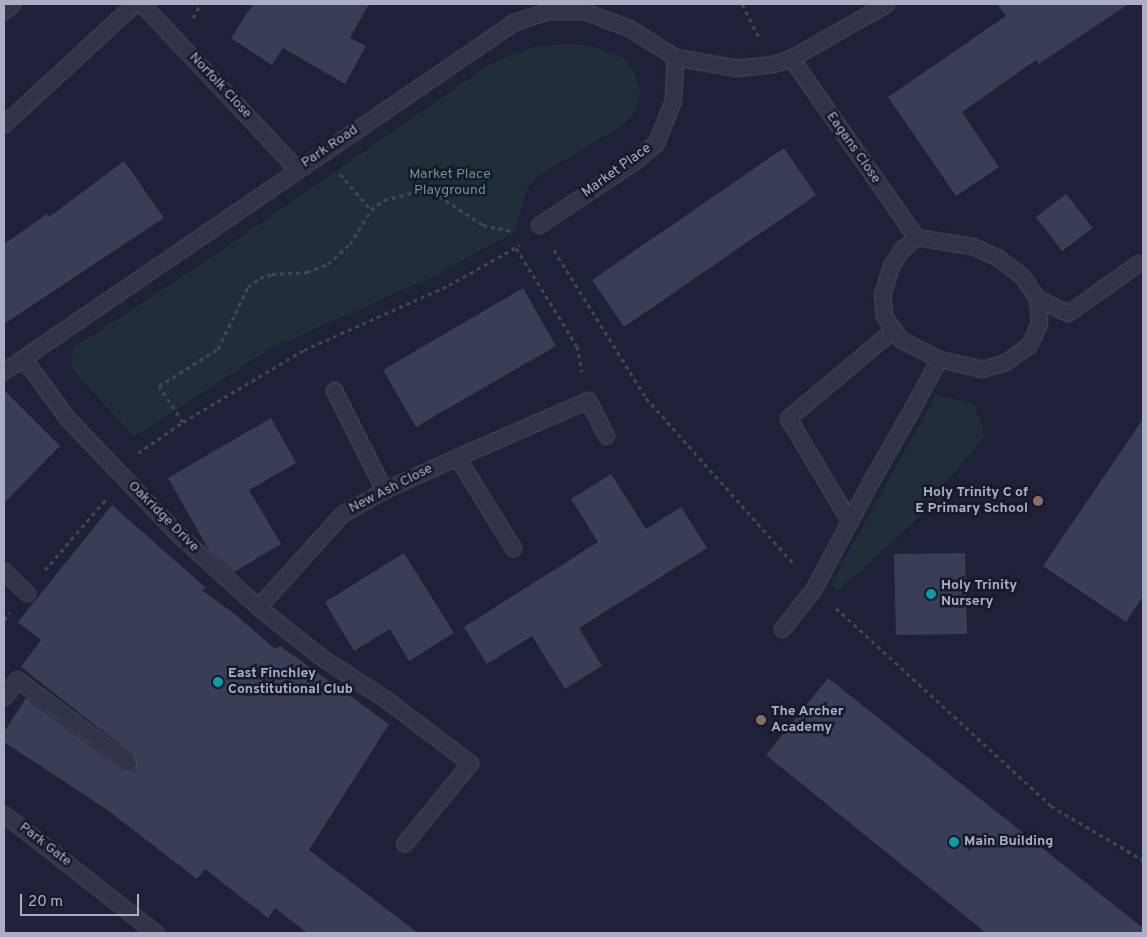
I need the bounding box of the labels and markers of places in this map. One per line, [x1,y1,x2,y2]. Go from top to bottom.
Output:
place label: Holy Trinity C of E Primary School [915,485,1028,518]
marker: Holy Trinity C of E Primary School [1032,495,1044,507]
place label: Holy Trinity Nursery [941,578,1017,610]
marker: Holy Trinity Nursery [925,588,937,600]
place label: East Finchley Constitutional Club [228,666,353,699]
marker: East Finchley Constitutional Club [212,676,224,688]
place label: The Archer Academy [771,704,844,736]
marker: The Archer Academy [755,714,767,726]
place label: Main Building [964,834,1053,850]
marker: Main Building [948,836,960,848]

